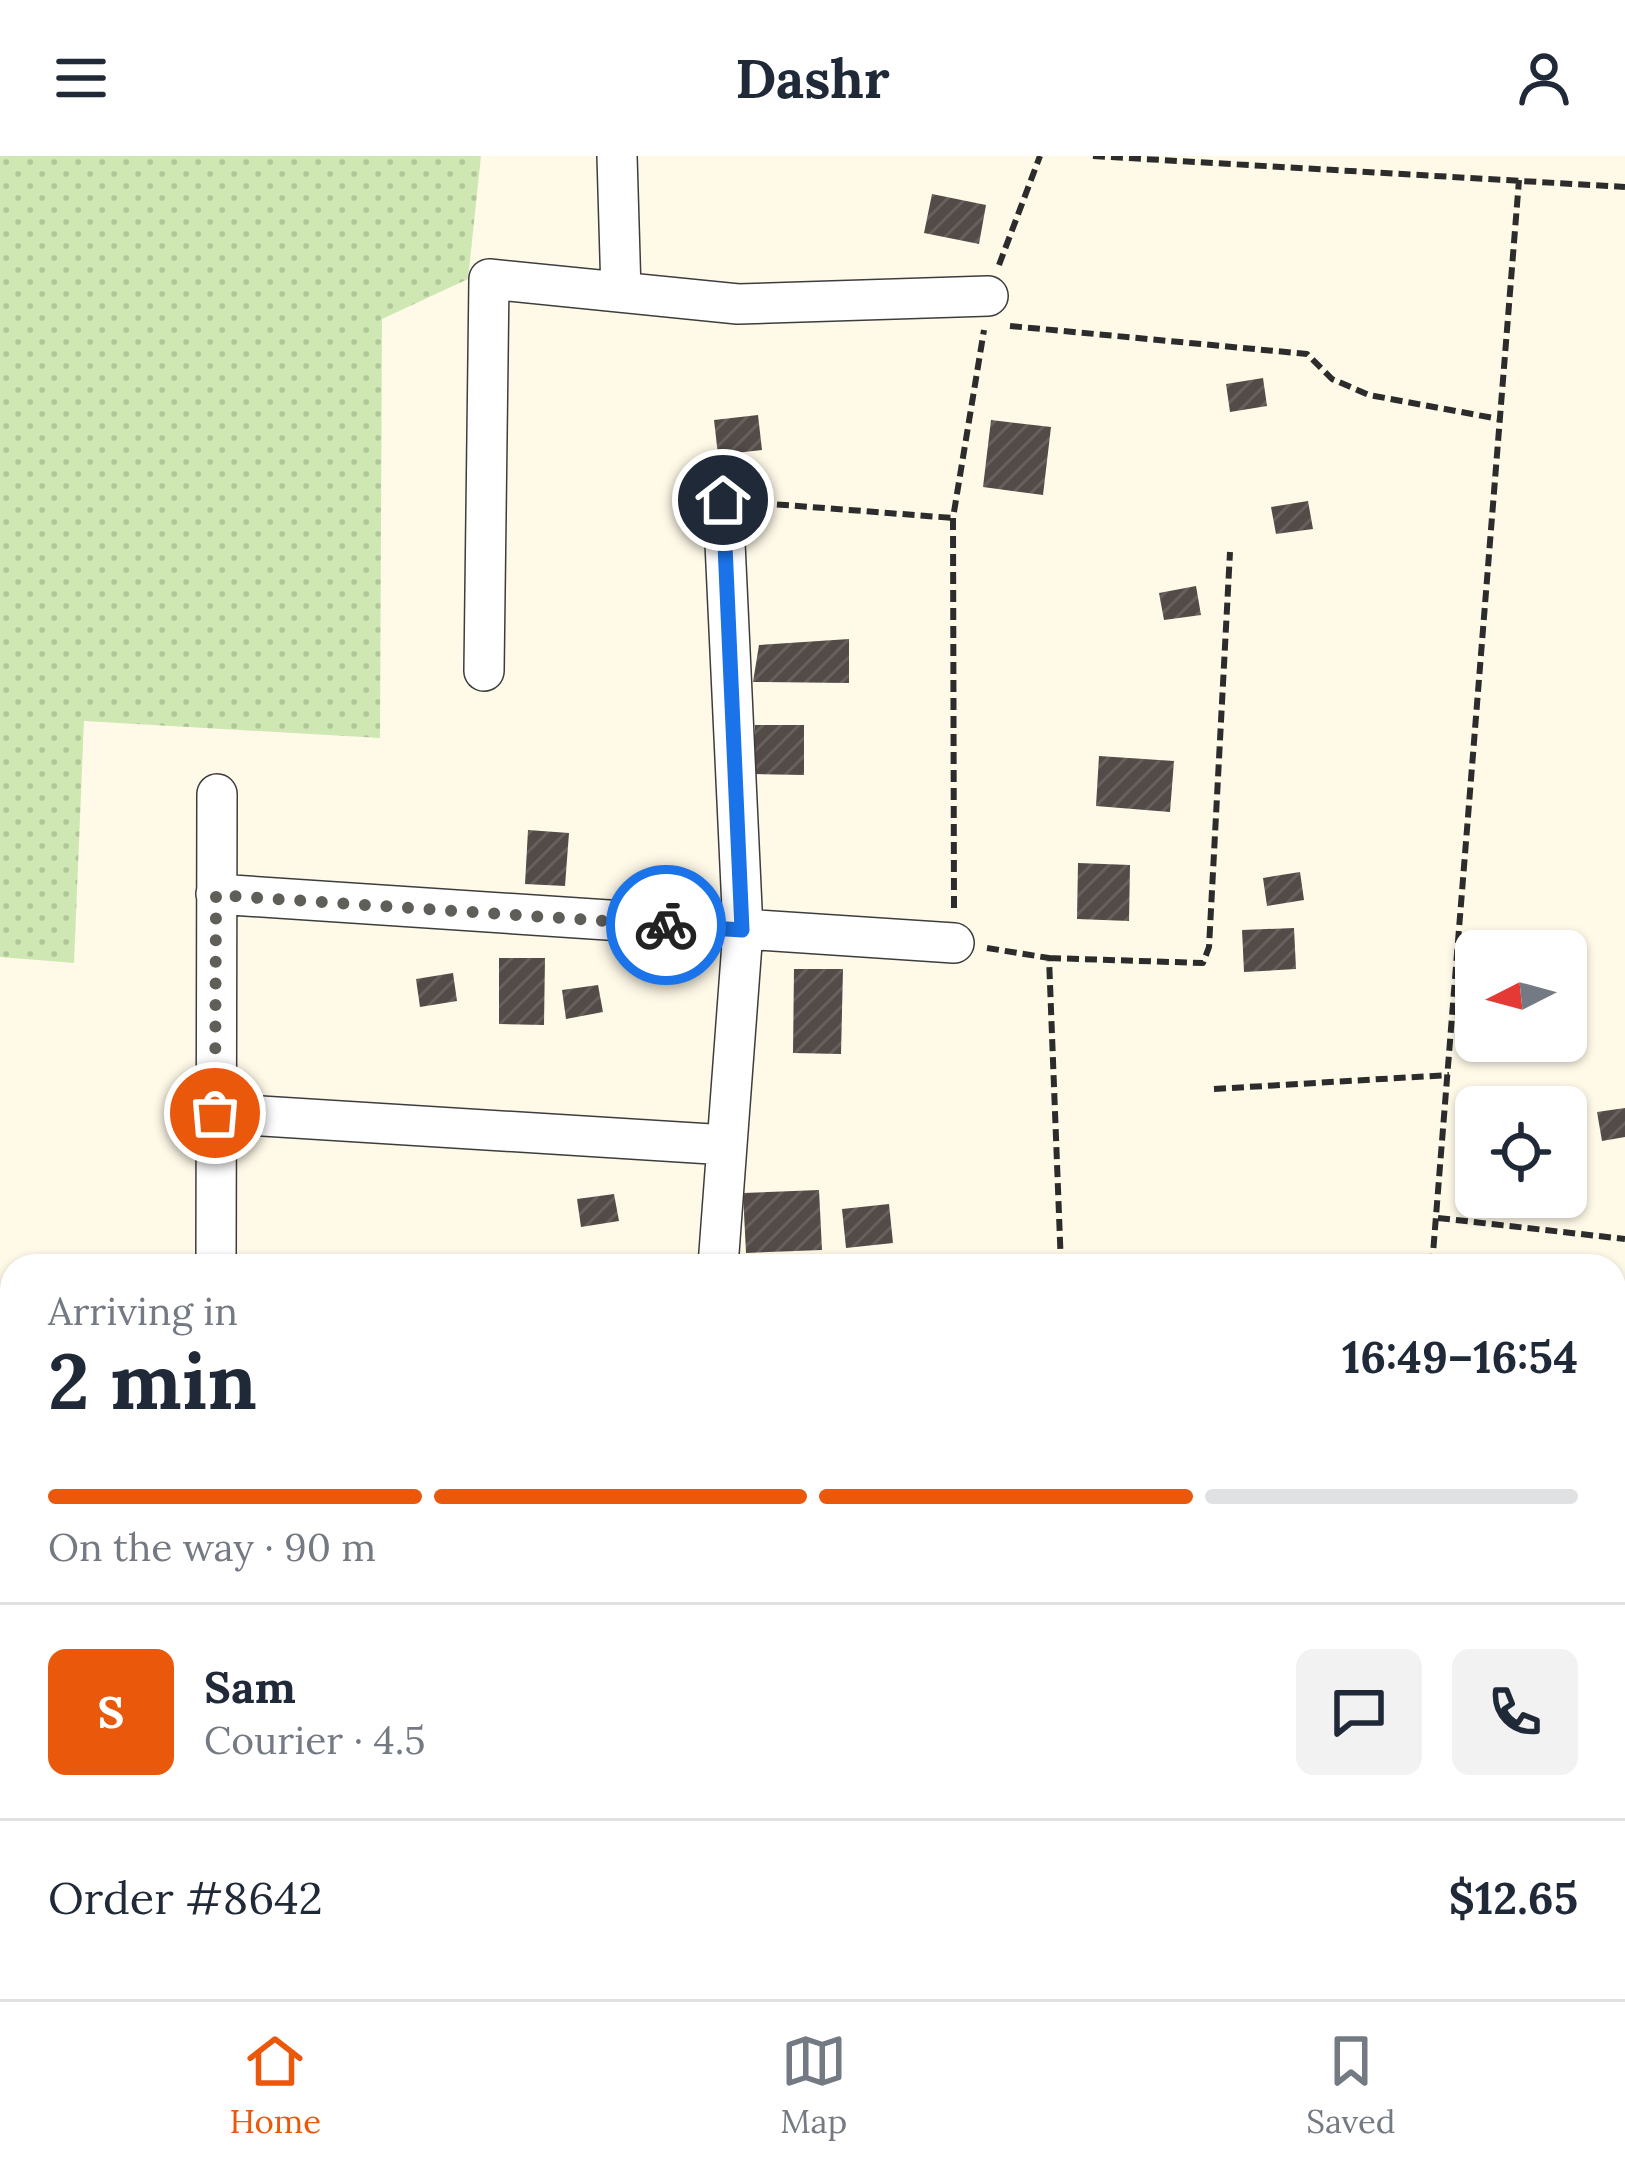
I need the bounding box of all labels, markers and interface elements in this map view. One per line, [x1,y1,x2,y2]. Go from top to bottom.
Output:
text: Dashr [735,44,890,113]
icon: menu [48,45,114,111]
icon: person [1511,45,1577,111]
pin [672,449,774,551]
icon: home [690,467,756,533]
courier [606,865,726,985]
icon: bike [633,892,699,958]
north arrow [1455,930,1587,1062]
map controls [1455,930,1587,1218]
pin [164,1062,266,1164]
icon: bag [182,1080,248,1146]
button: locate [1455,1086,1587,1218]
text: Arriving in [48,1286,238,1336]
text: 16:49–16:54 [1342,1328,1578,1385]
text: 2 min [48,1331,257,1430]
text: On the way · 90 m [48,1522,376,1572]
button: chat [1296,1649,1422,1775]
button: phone [1452,1649,1578,1775]
text: Sam [204,1658,296,1715]
text: S [98,1683,124,1740]
text: Courier · 4.5 [204,1715,425,1765]
text: Order #8642 [48,1869,323,1926]
text: $12.65 [1449,1869,1578,1926]
tab: Home [229,2028,321,2142]
tab: Map [780,2028,847,2142]
tab: Saved [1306,2028,1395,2142]

